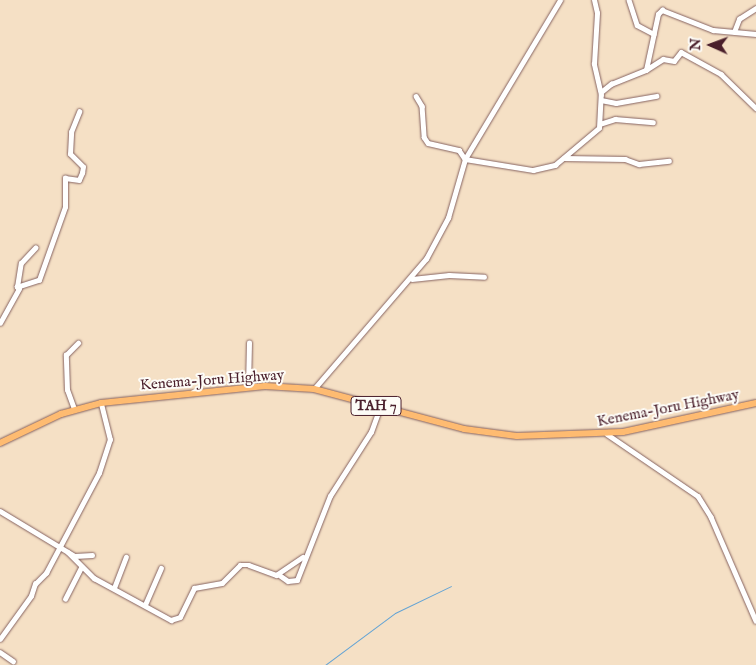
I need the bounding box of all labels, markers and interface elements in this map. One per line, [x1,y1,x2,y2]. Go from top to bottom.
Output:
north arrow [686,20,736,70]
text: N [687,38,705,51]
street label: Kenema-Joru Highway [139,366,285,394]
street label: Kenema-Joru Highway [595,385,741,431]
road number: TAH 7 [350,394,402,418]

